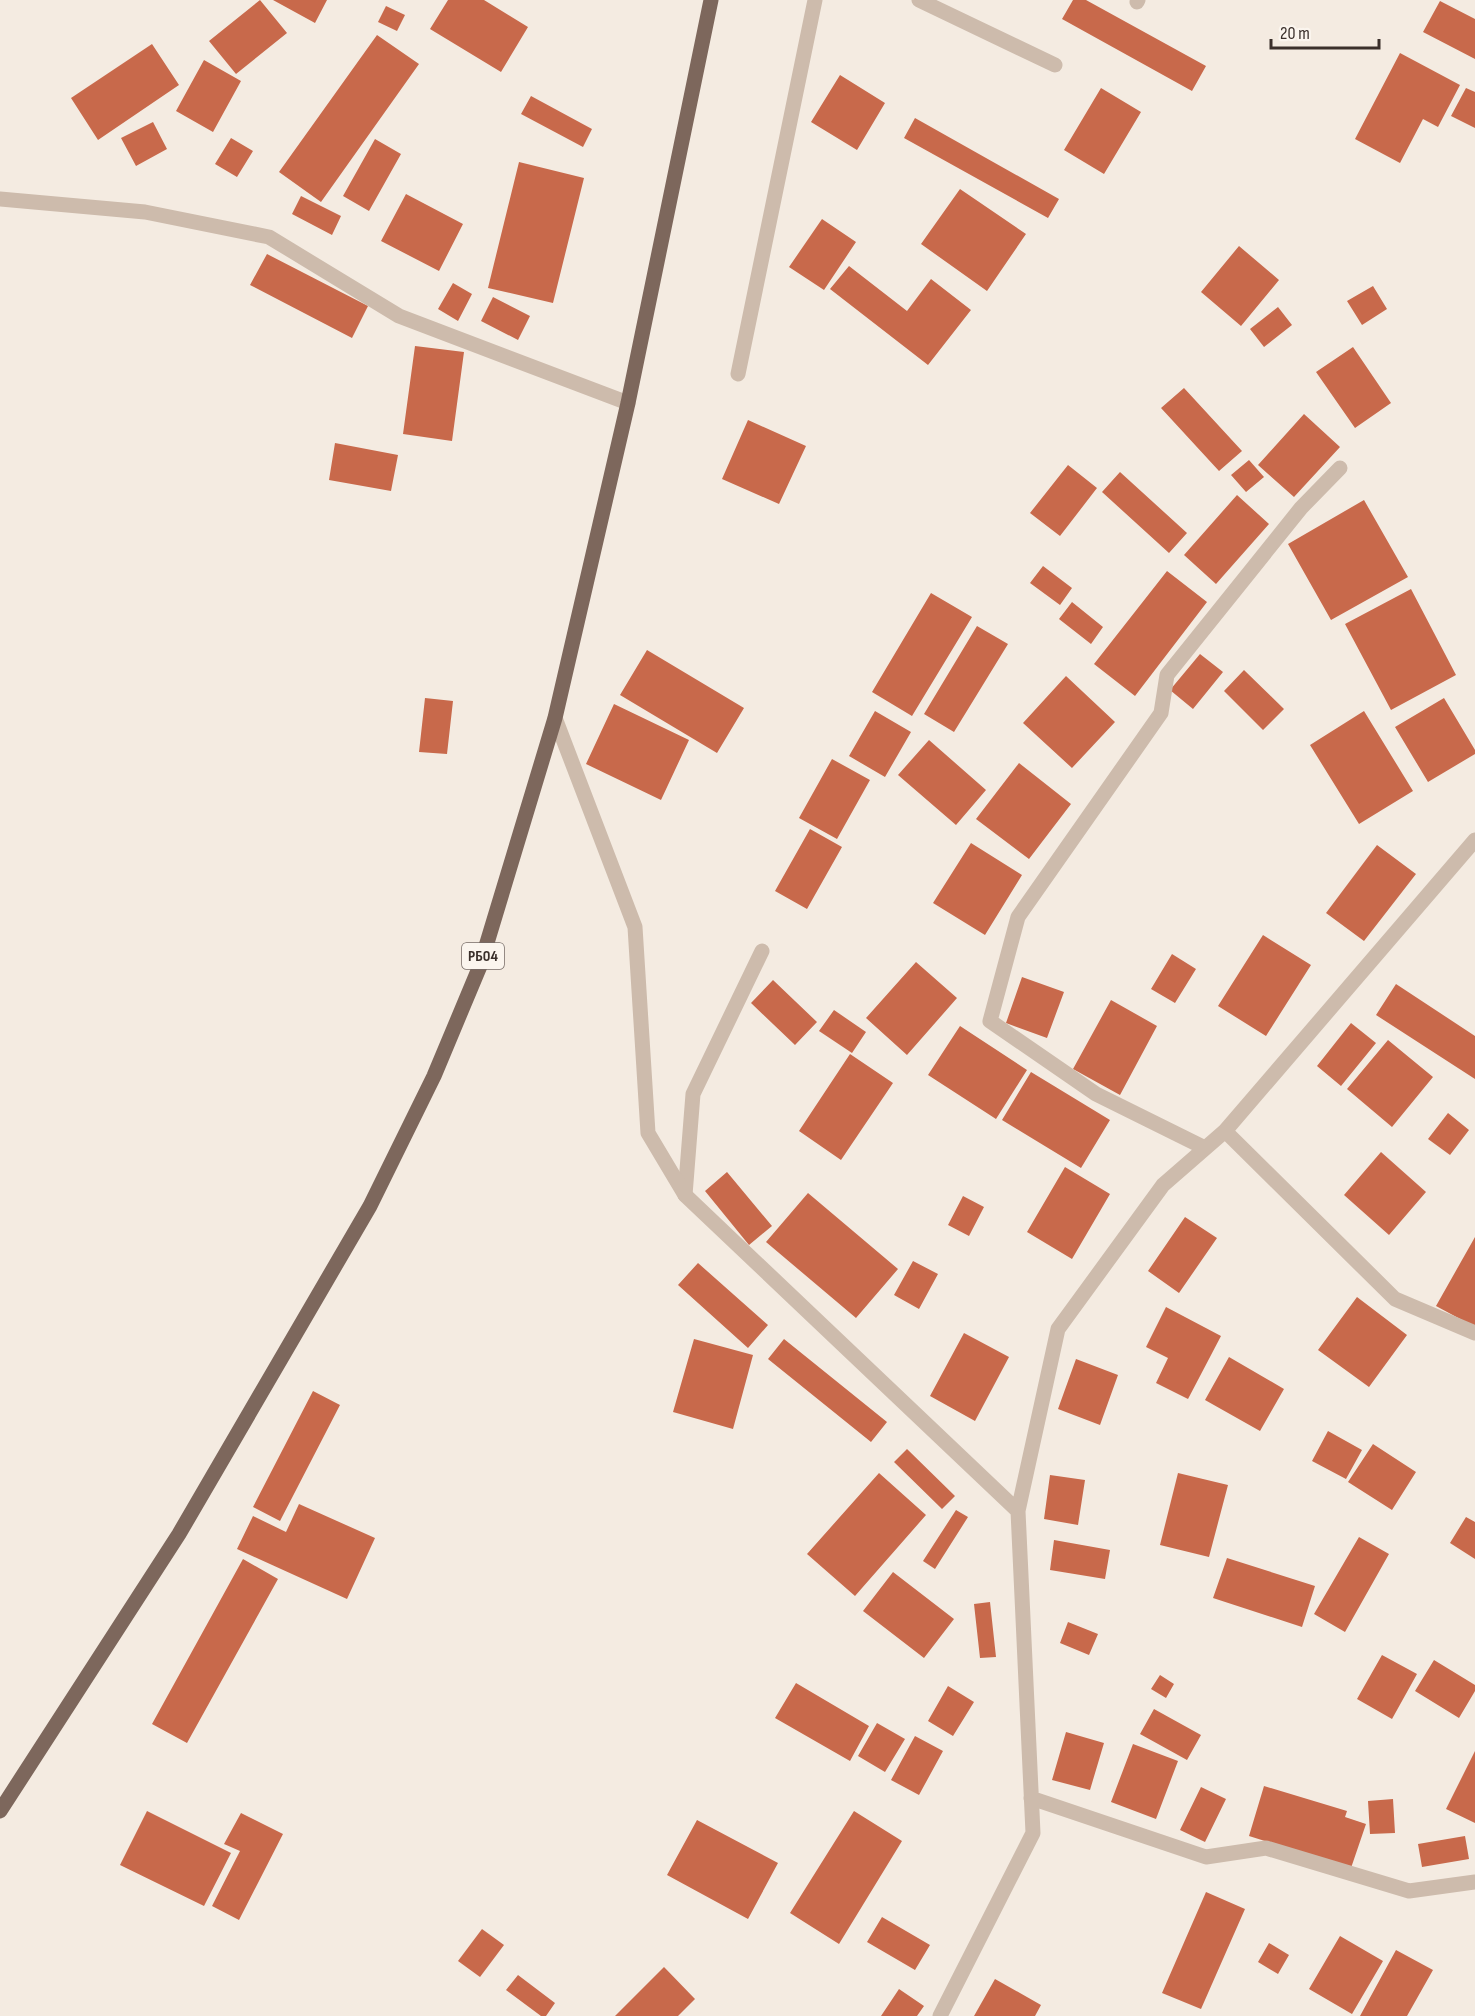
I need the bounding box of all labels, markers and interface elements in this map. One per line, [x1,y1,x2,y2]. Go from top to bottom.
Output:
scale bar [1271,12,1379,50]
text: 20 m [1280,23,1310,44]
road number: РБ04 [462,943,504,969]

